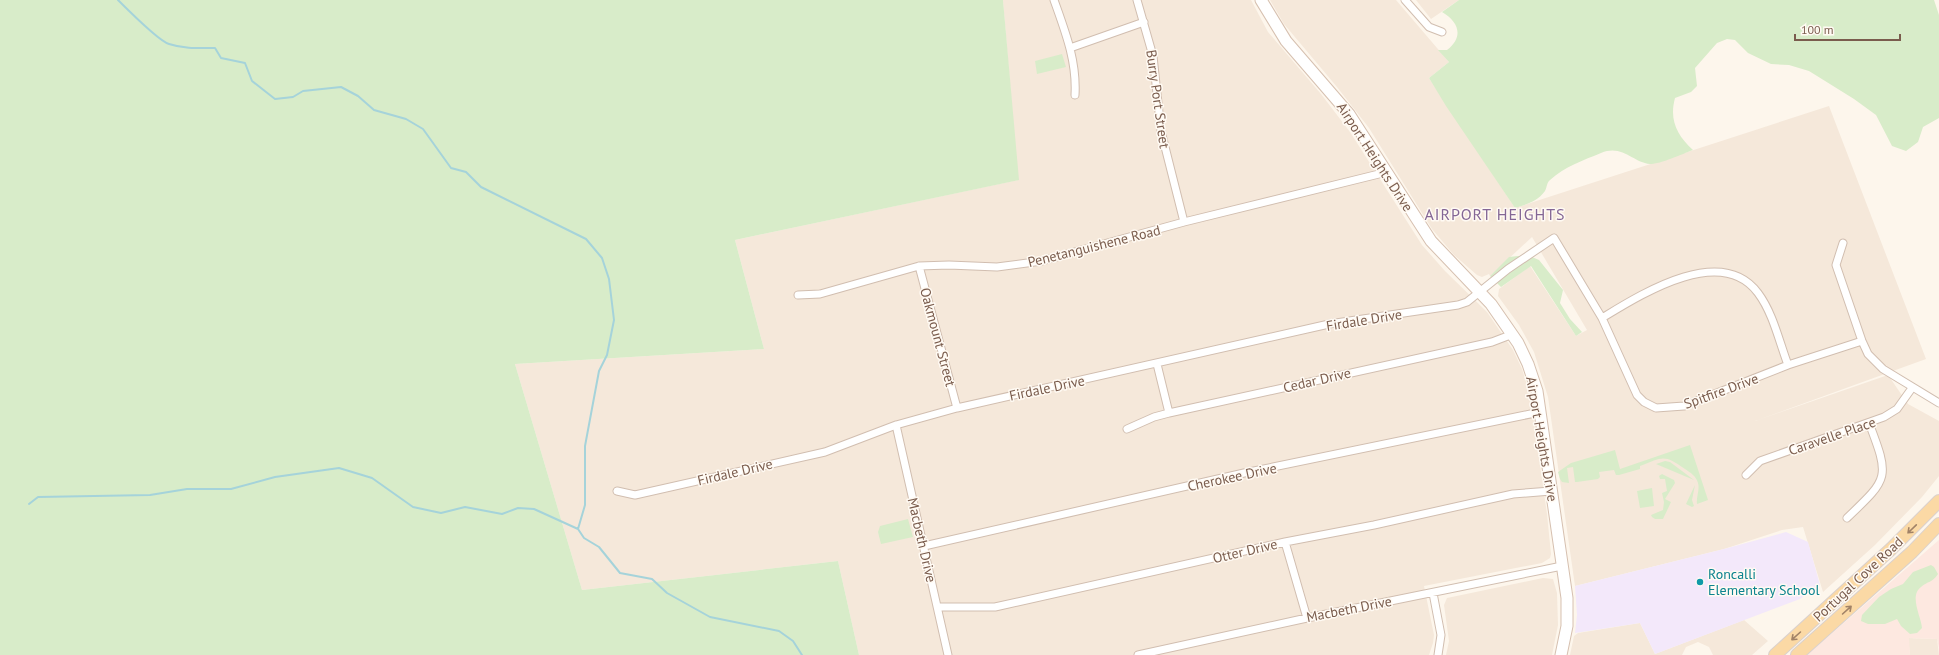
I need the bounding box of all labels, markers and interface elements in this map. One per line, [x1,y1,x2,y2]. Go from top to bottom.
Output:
scale bar [1795,16,1900,42]
text: 100 m [1801,22,1834,37]
street label: Burry Port Street [1142,49,1174,150]
street label: Airport Heights Drive [1333,99,1417,215]
district label: AIRPORT HEIGHTS [1424,204,1566,224]
street label: Penetanguishene Road [1026,221,1162,271]
street label: Oakmount Street [916,286,960,389]
street label: Firdale Drive [1325,305,1403,335]
street label: Cedar Drive [1281,363,1353,397]
street label: Spitfire Drive [1681,369,1761,413]
street label: Firdale Drive [1008,371,1086,405]
street label: Airport Heights Drive [1522,375,1562,503]
street label: Caravelle Place [1786,413,1878,459]
street label: Firdale Drive [696,455,774,489]
street label: Cherokee Drive [1186,459,1278,495]
street label: Macbeth Drive [903,496,941,584]
one-way arrow [1907,524,1917,534]
street label: Portugal Cove Road [1809,533,1907,625]
street label: Otter Drive [1211,535,1279,567]
place label: Roncalli Elementary School [1708,565,1820,599]
marker: Roncalli Elementary School [1695,577,1705,587]
street label: Macbeth Drive [1305,592,1393,626]
one-way arrow [1842,605,1852,614]
one-way arrow [1791,631,1801,641]

